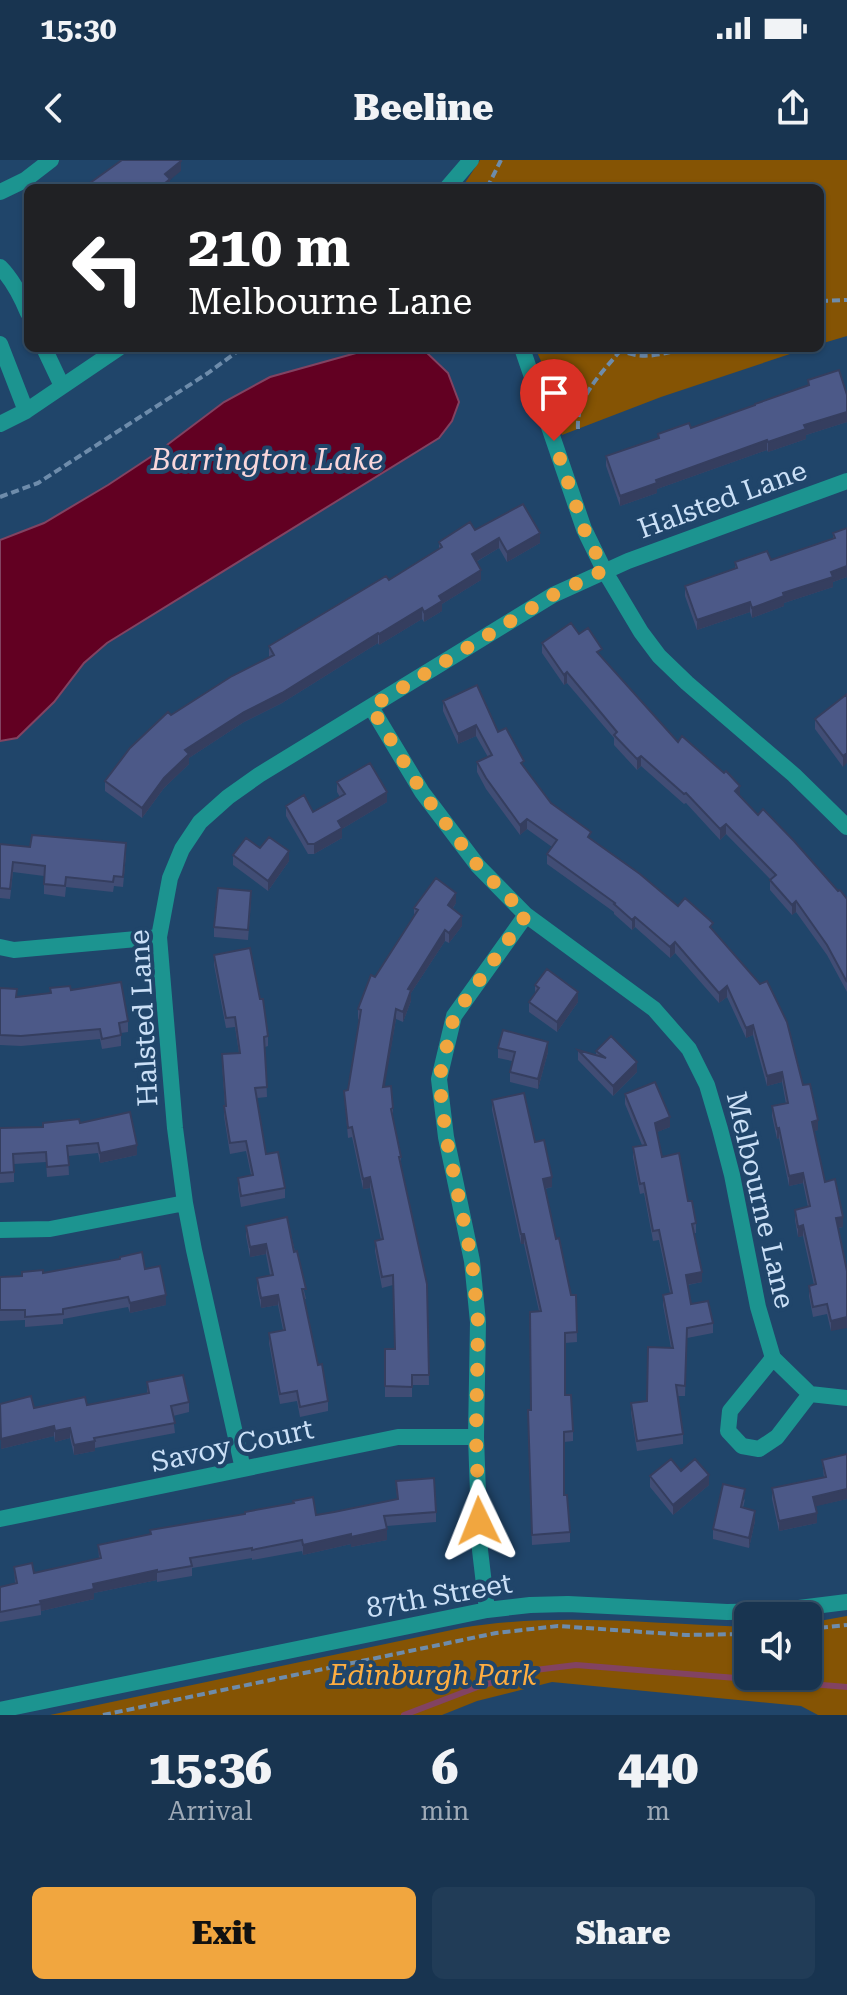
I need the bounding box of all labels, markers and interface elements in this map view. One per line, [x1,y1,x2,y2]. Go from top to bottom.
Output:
text: 15:30 [40,11,117,46]
icon: back [32,86,76,130]
icon: share [771,86,815,130]
text: Beeline [353,87,494,129]
text: 210 m [188,214,350,280]
icon: left [56,216,160,320]
text: Melbourne Lane [188,281,472,323]
pin [520,359,588,441]
icon: arrive [532,371,576,415]
water label: Barrington Lake [150,442,383,477]
street label: Halsted Lane [633,454,811,545]
street label: Halsted Lane [122,929,165,1107]
street label: Melbourne Lane [720,1089,801,1312]
street label: Savoy Court [148,1412,316,1479]
position arrow [437,1479,521,1563]
street label: 87th Street [364,1566,514,1625]
map controls [734,1602,822,1690]
button: sound [734,1602,822,1690]
park label: Edinburgh Park [328,1659,538,1692]
text: 15:36 [149,1740,272,1796]
text: 6 [431,1740,458,1796]
text: 440 [618,1740,698,1796]
text: Arrival [168,1796,253,1826]
text: min [421,1796,469,1826]
text: m [646,1796,670,1826]
button: Exit [32,1887,416,1979]
button: Share [432,1887,815,1979]

